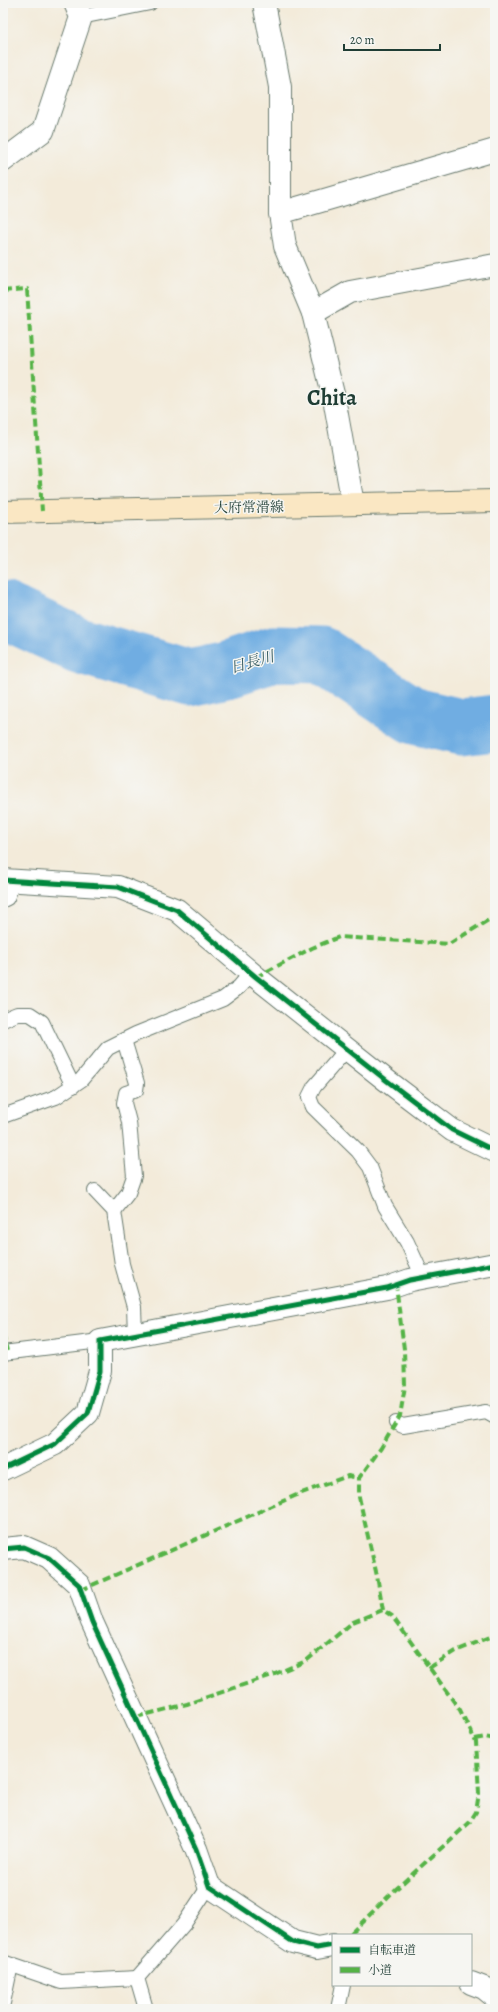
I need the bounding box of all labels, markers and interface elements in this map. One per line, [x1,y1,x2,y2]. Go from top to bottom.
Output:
scale bar [344,26,440,52]
text: 20 m [350,32,374,48]
district label: Chita [307,383,357,413]
street label: 大府常滑線 [214,497,284,518]
water label: 日長川 [228,646,278,678]
legend [332,1934,472,1986]
text: 自転車道 [368,1942,416,1958]
text: 小道 [368,1962,392,1978]

